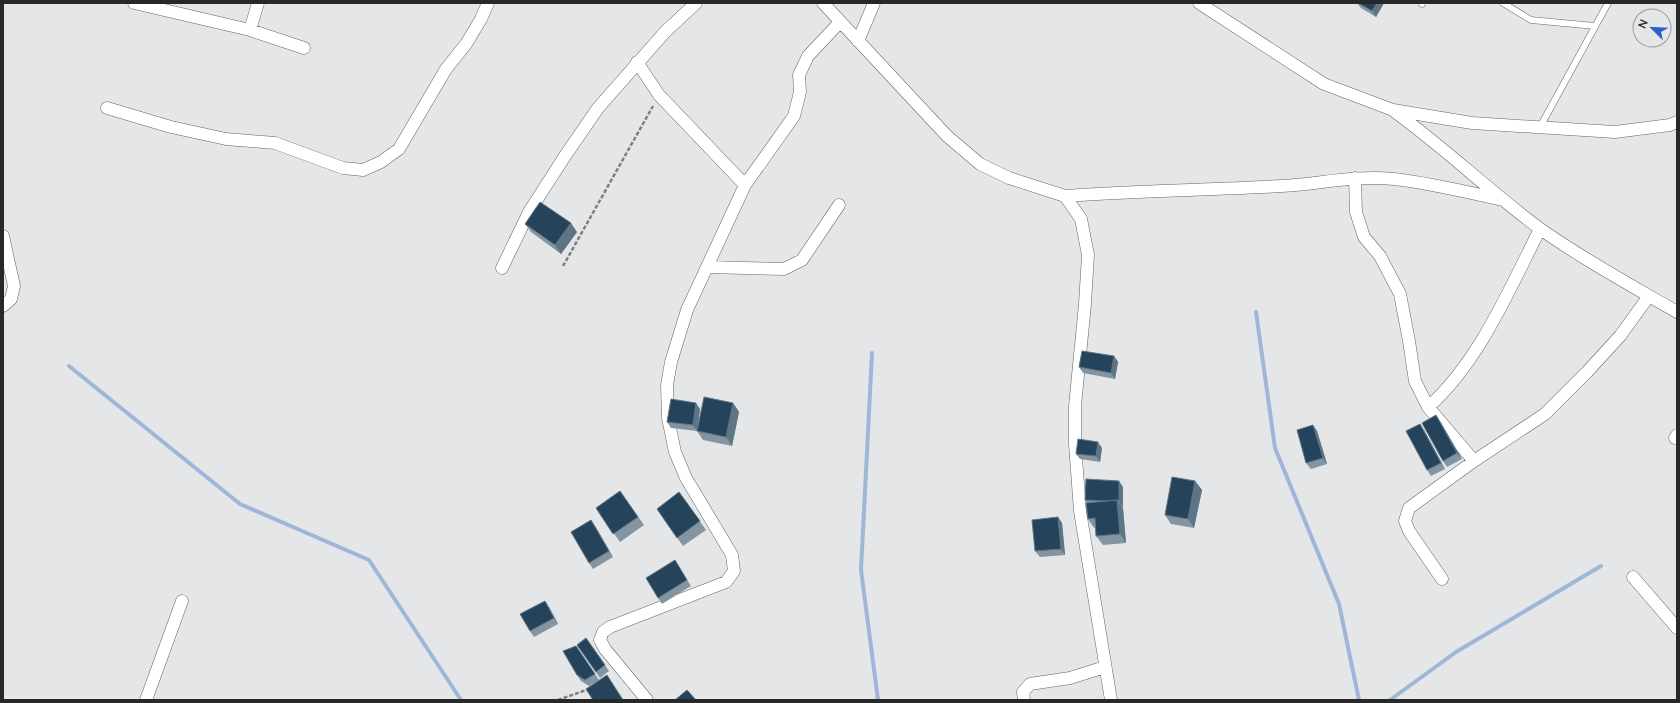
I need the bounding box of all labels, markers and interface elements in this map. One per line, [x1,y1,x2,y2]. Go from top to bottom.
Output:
north arrow [1632,8,1672,48]
text: N [1635,17,1651,31]

